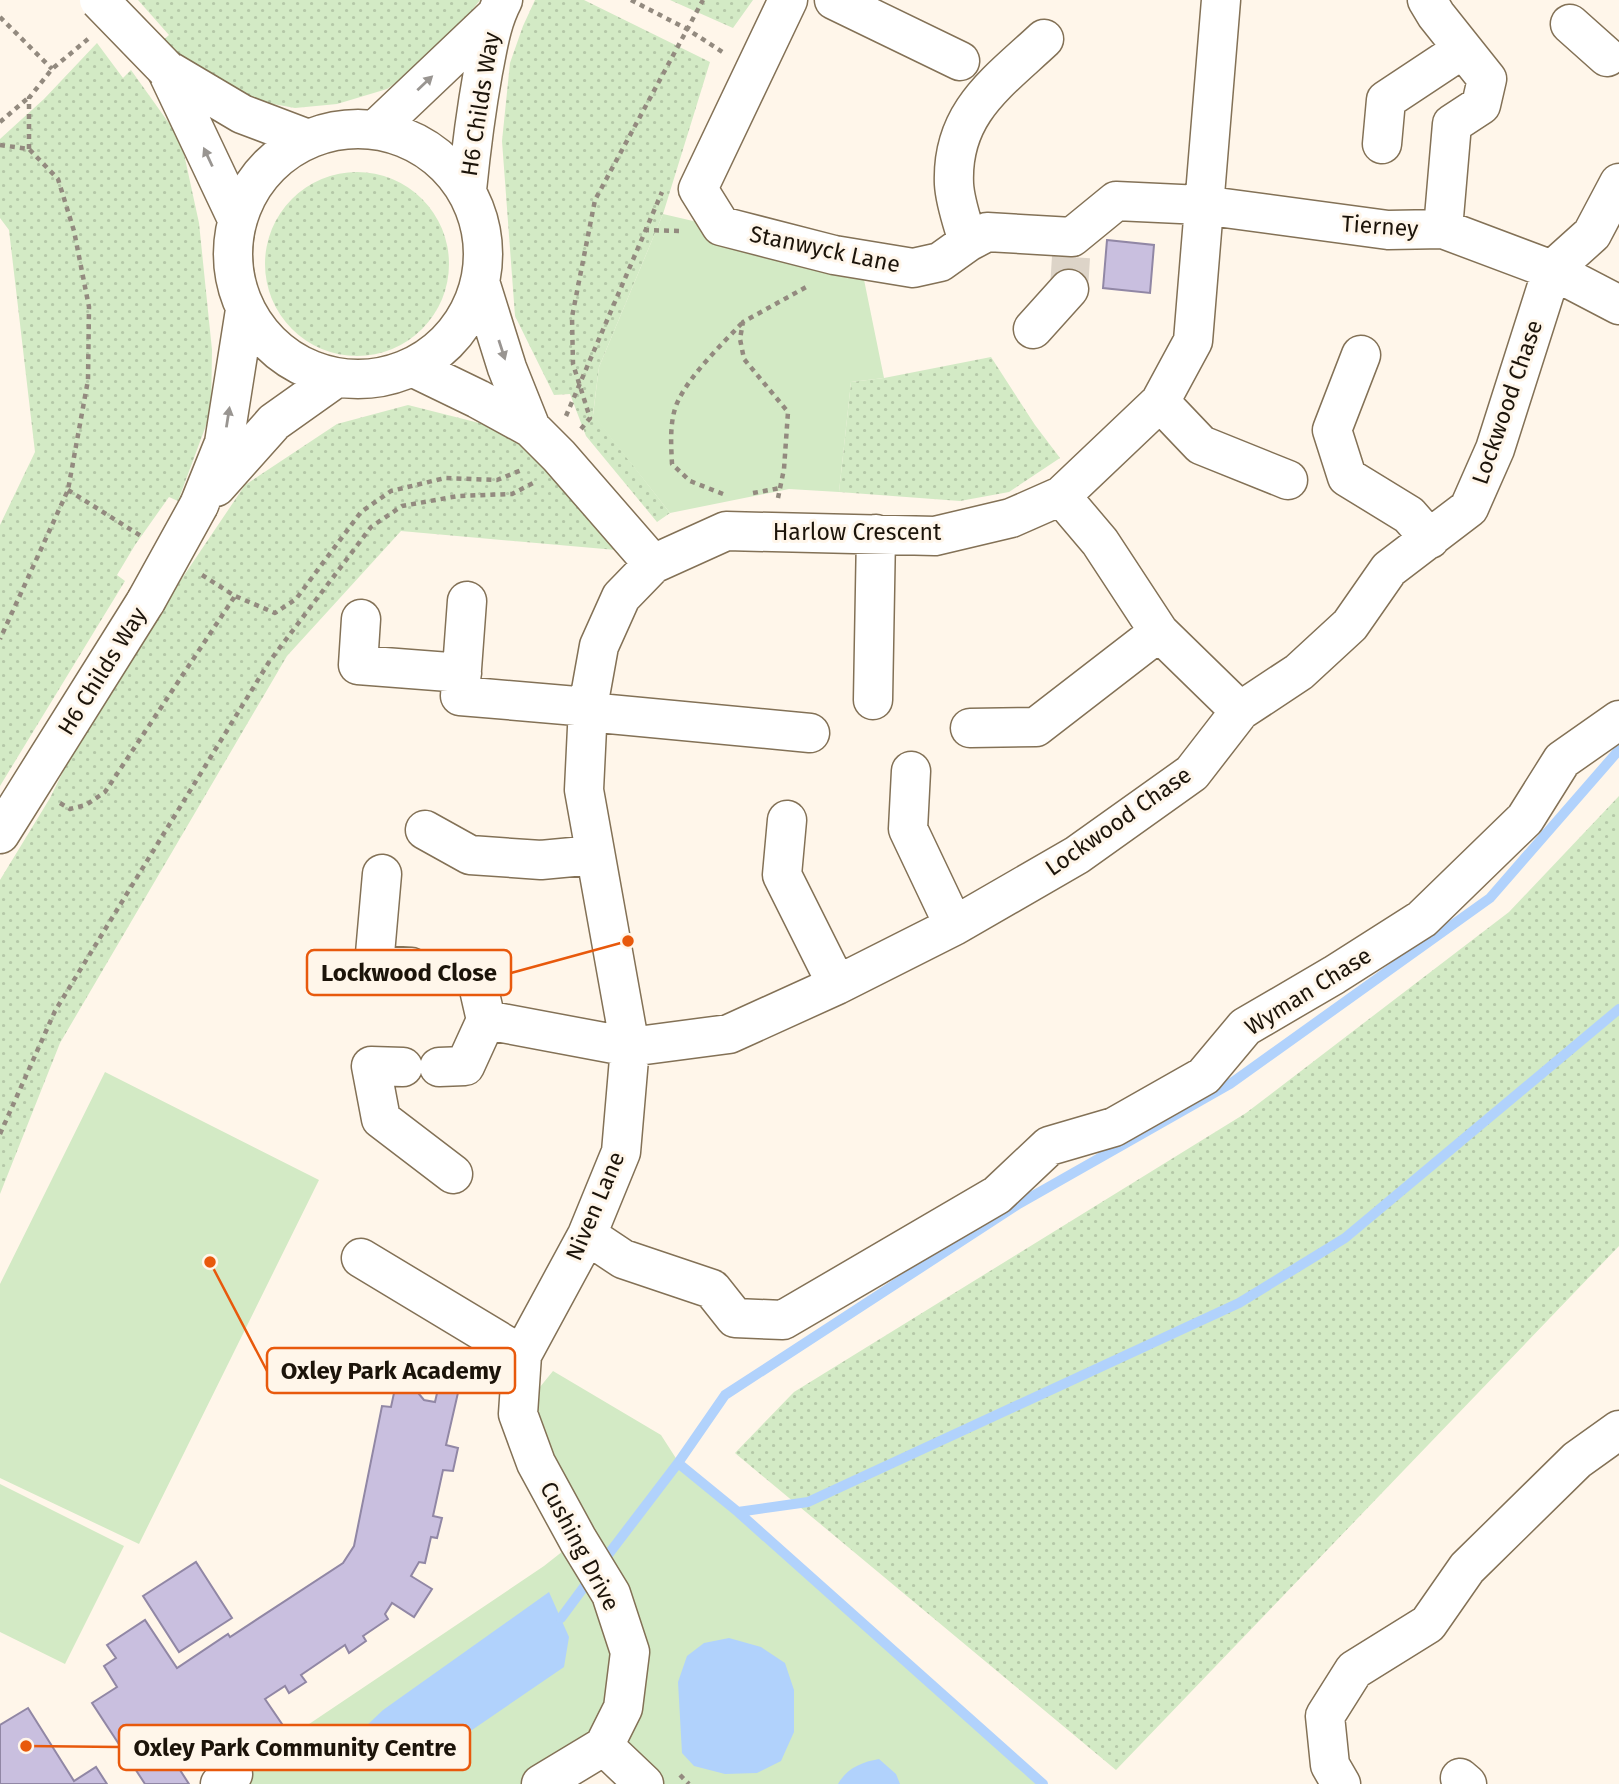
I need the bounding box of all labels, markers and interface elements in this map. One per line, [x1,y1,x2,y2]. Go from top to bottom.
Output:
street label: H6 Childs Way [455,29,505,178]
one-way arrow [416,75,433,91]
one-way arrow [202,147,213,168]
street label: Tierney [1341,209,1420,243]
street label: Stanwyck Lane [747,219,903,279]
street label: Lockwood Chase [1466,316,1548,488]
one-way arrow [497,340,507,361]
one-way arrow [223,406,234,428]
street label: Harlow Crescent [773,518,942,546]
street label: H6 Childs Way [52,601,153,740]
street label: Lockwood Chase [1040,760,1196,882]
street label: Wyman Chase [1240,941,1376,1041]
callout: Lockwood Close [307,950,511,995]
text: Lockwood Close [321,959,497,987]
street label: Niven Lane [560,1147,630,1265]
callout: Oxley Park Academy [267,1348,515,1393]
text: Oxley Park Academy [281,1357,502,1385]
street label: Cushing Drive [534,1477,626,1615]
callout: Oxley Park Community Centre [119,1725,470,1770]
text: Oxley Park Community Centre [133,1734,457,1762]

